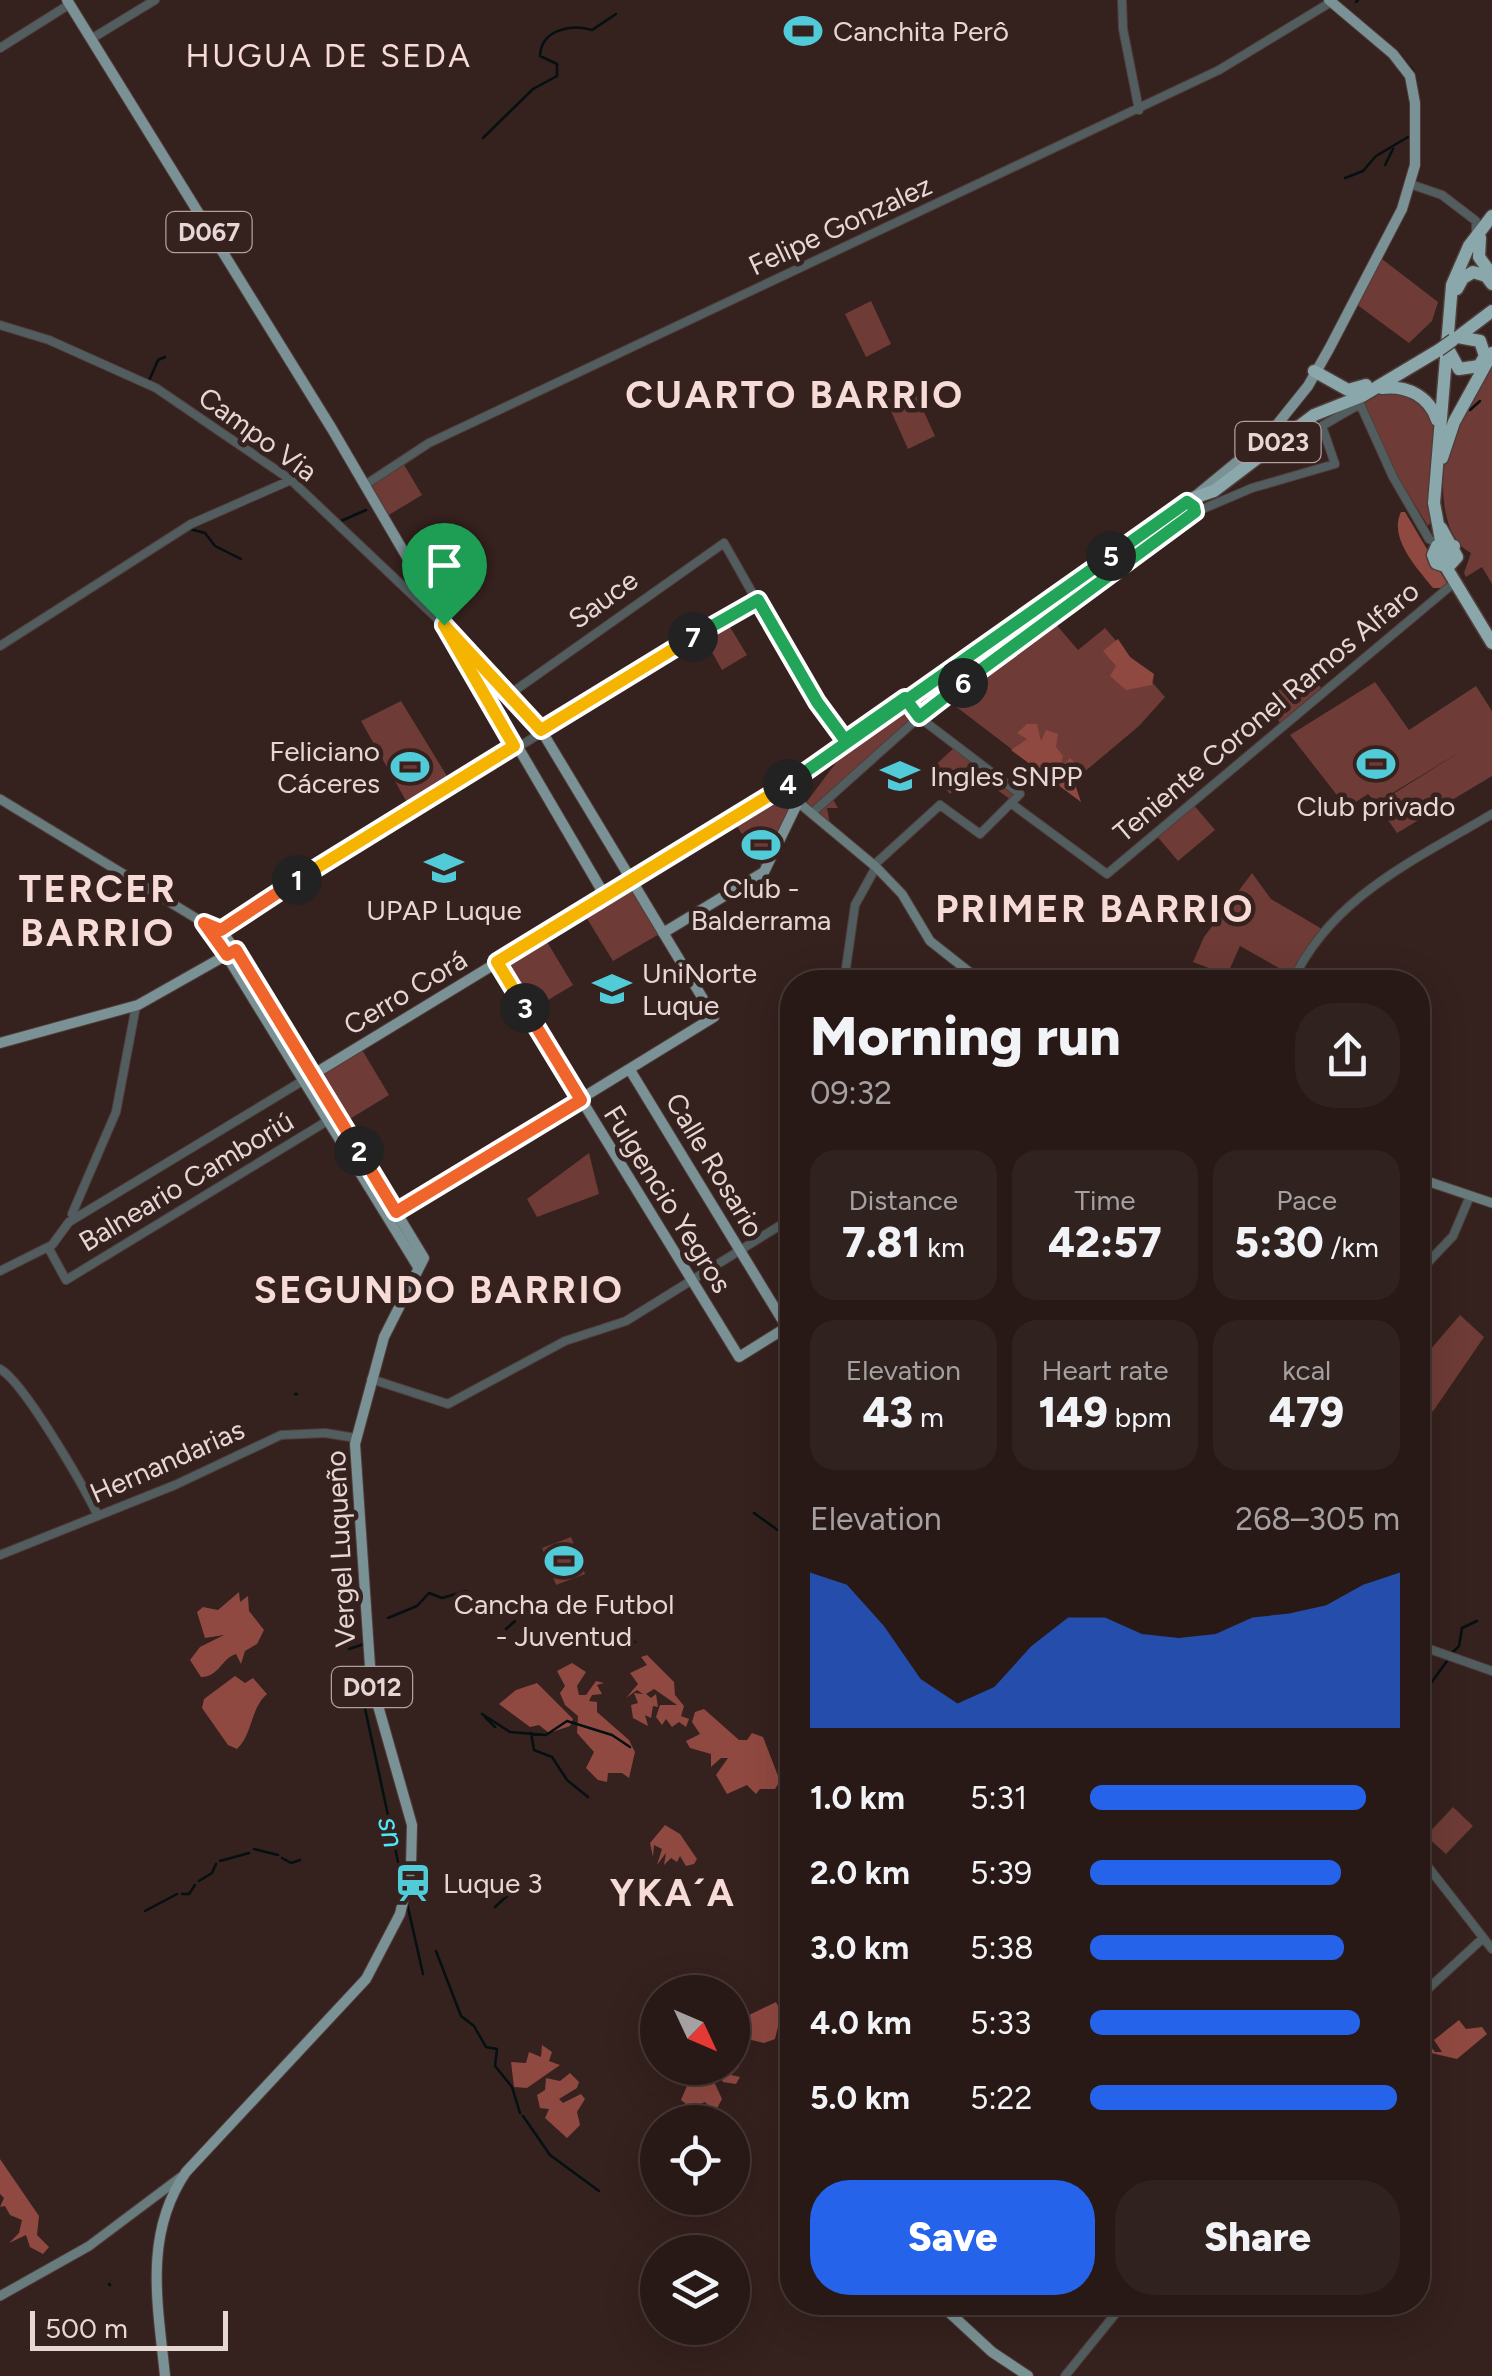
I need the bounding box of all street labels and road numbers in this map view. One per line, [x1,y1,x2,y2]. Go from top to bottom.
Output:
street label: Felipe Gonzalez [743,168,937,282]
road number: D067 [166,212,252,252]
street label: Campo Via [192,380,324,488]
road number: D023 [1236,422,1320,462]
street label: Sauce [562,562,644,636]
street label: Teniente Coronel Ramos Alfaro [1106,573,1426,849]
street label: Cerro Corá [337,942,473,1042]
street label: Calle Rosario [659,1087,771,1243]
street label: Fulgencio Yegros [597,1099,739,1299]
street label: Balneario Camboriú [73,1103,299,1259]
street label: Hernandarias [85,1412,249,1510]
street label: Vergel Luqueño [318,1450,362,1648]
road number: D012 [332,1667,412,1707]

